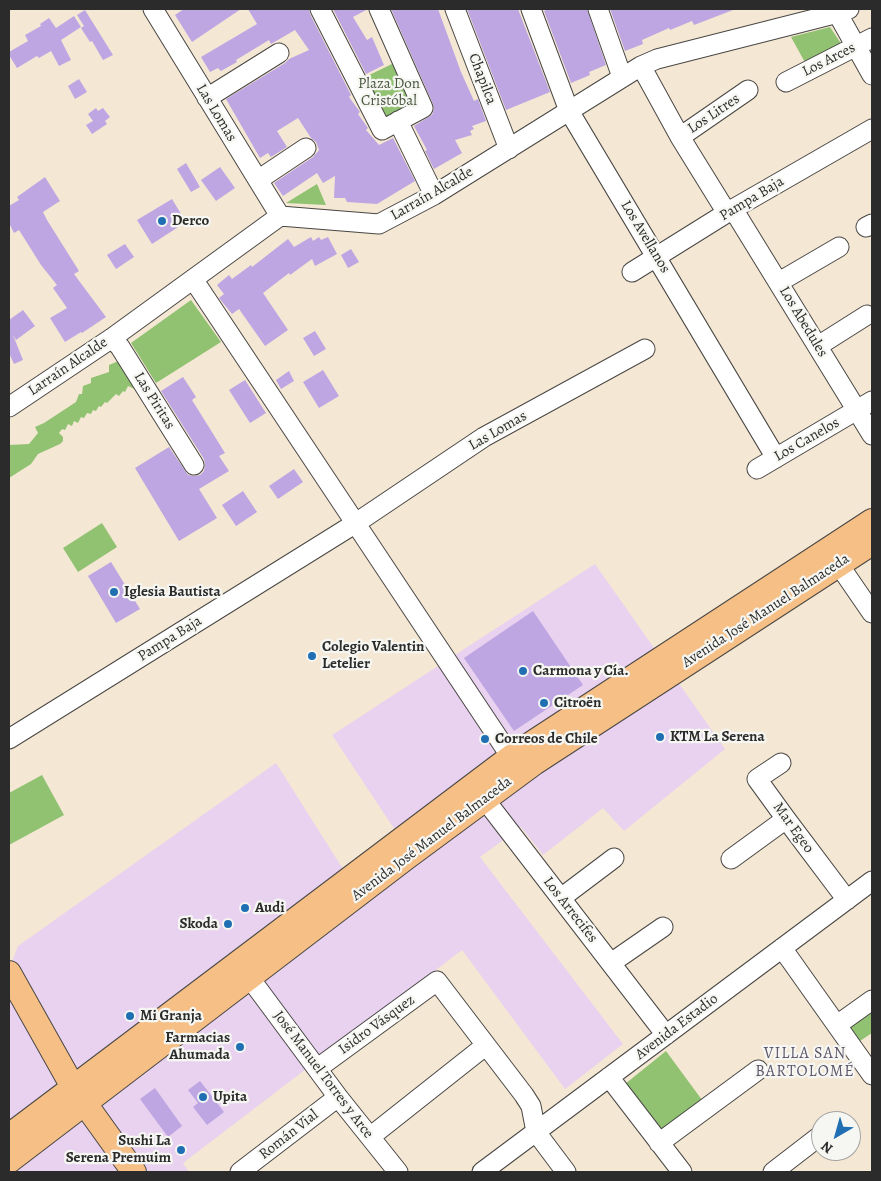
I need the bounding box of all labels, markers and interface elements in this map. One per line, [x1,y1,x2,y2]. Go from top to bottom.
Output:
street label: Los Arces [800,39,858,81]
street label: Chapilca [464,51,500,107]
park label: Plaza Don Cristóbal [358,75,420,110]
street label: Las Lomas [192,81,240,145]
street label: Los Litres [684,90,744,138]
street label: Larraín Alcalde [388,163,476,225]
street label: Pampa Baja [717,173,787,225]
street label: Los Avellanos [616,197,674,277]
place label: Derco [172,212,209,230]
marker: Derco [156,215,168,227]
street label: Los Abedules [775,283,831,361]
street label: Larraín Alcalde [25,334,111,400]
street label: Las Piritas [129,369,179,433]
street label: Las Lomas [466,407,530,455]
street label: Los Canelos [771,414,843,466]
street label: Avenida José Manuel Balmaceda [679,550,853,672]
place label: Iglesia Bautista [124,583,221,601]
marker: Iglesia Bautista [108,586,120,598]
street label: Pampa Baja [135,612,205,666]
place label: Colegio Valentin Letelier [322,638,424,673]
marker: Colegio Valentin Letelier [306,650,318,662]
place label: Carmona y Cía. [533,662,629,680]
marker: Carmona y Cía. [517,665,529,677]
place label: Citroën [554,694,601,712]
marker: Citroën [538,697,550,709]
place label: KTM La Serena [670,728,765,746]
place label: Correos de Chile [495,730,598,748]
marker: KTM La Serena [654,731,666,743]
marker: Correos de Chile [479,733,491,745]
street label: Avenida José Manuel Balmaceda [348,773,516,905]
street label: Mar Egeo [769,799,817,857]
street label: Los Arrecifes [539,873,601,947]
place label: Audi [255,899,285,917]
marker: Audi [239,902,251,914]
place label: Skoda [179,915,218,933]
marker: Skoda [222,918,234,930]
street label: Avenida Estadio [632,990,722,1064]
street label: Isidro Vásquez [335,991,419,1059]
place label: Mi Granja [140,1007,202,1025]
street label: José Manuel Torres y Arce [269,1008,377,1142]
marker: Mi Granja [124,1010,136,1022]
place label: Farmacias Ahumada [165,1029,230,1064]
marker: Farmacias Ahumada [234,1041,246,1053]
district label: VILLA SAN BARTOLOMÉ [754,1044,856,1082]
place label: Upita [213,1088,247,1106]
marker: Upita [197,1091,209,1103]
street label: Román Vial [256,1106,322,1164]
north arrow [811,1111,861,1161]
place label: Sushi La Serena Premuim [66,1132,171,1167]
text: N [817,1137,837,1158]
marker: Sushi La Serena Premuim [175,1144,187,1156]

